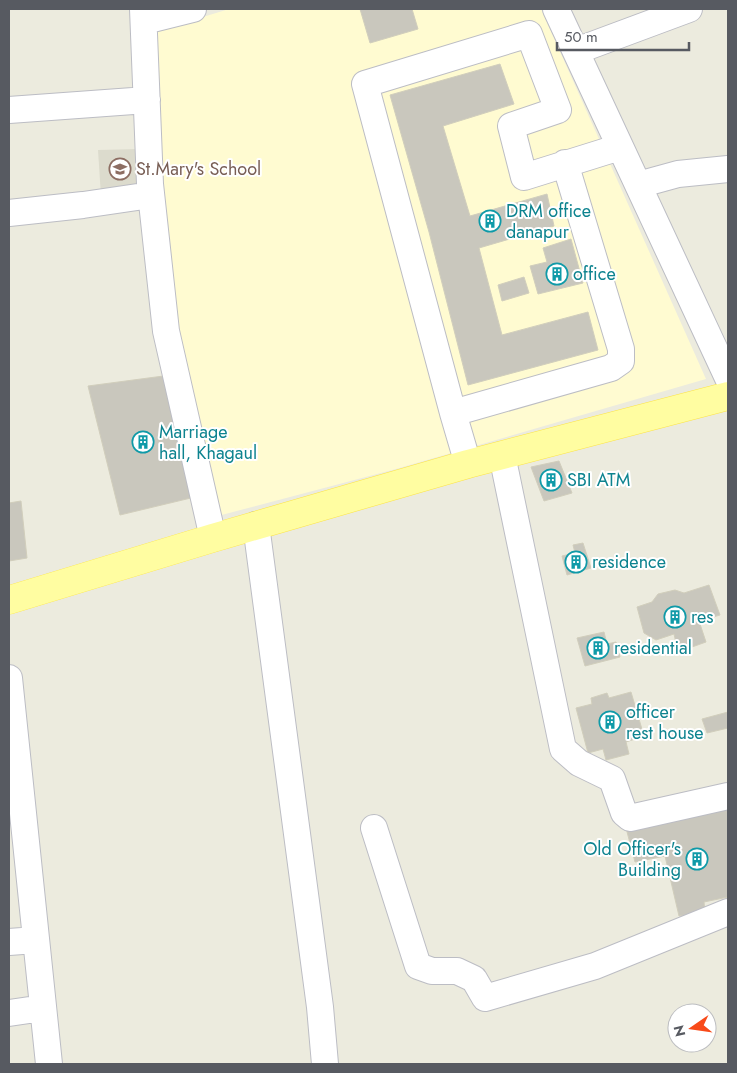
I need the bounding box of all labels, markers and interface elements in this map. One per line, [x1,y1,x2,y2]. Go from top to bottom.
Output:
scale bar [557,20,690,52]
text: 50 m [564,26,598,48]
place label: St.Mary's School [136,156,261,182]
school or university icon: St.Mary's School [108,157,132,181]
place label: DRM office danapur [506,198,591,245]
building icon: DRM office danapur [478,209,502,233]
place label: office [573,261,616,287]
building icon: office [545,262,569,286]
place label: Marriage hall, Khagaul [159,419,257,466]
building icon: Marriage hall, Khagaul [131,430,155,454]
place label: SBI ATM [567,467,630,493]
building icon: SBI ATM [539,468,563,492]
place label: residence [592,549,666,575]
building icon: residence [564,550,588,574]
place label: res [691,604,713,630]
building icon: res [663,605,687,629]
place label: residential [614,635,692,661]
building icon: residential [586,636,610,660]
place label: officer rest house [626,699,703,746]
building icon: officer rest house [598,710,622,734]
place label: Old Officer's Building [583,836,681,883]
building icon: Old Officer's Building [685,847,709,871]
north arrow [667,1003,717,1053]
text: N [668,1023,690,1039]

